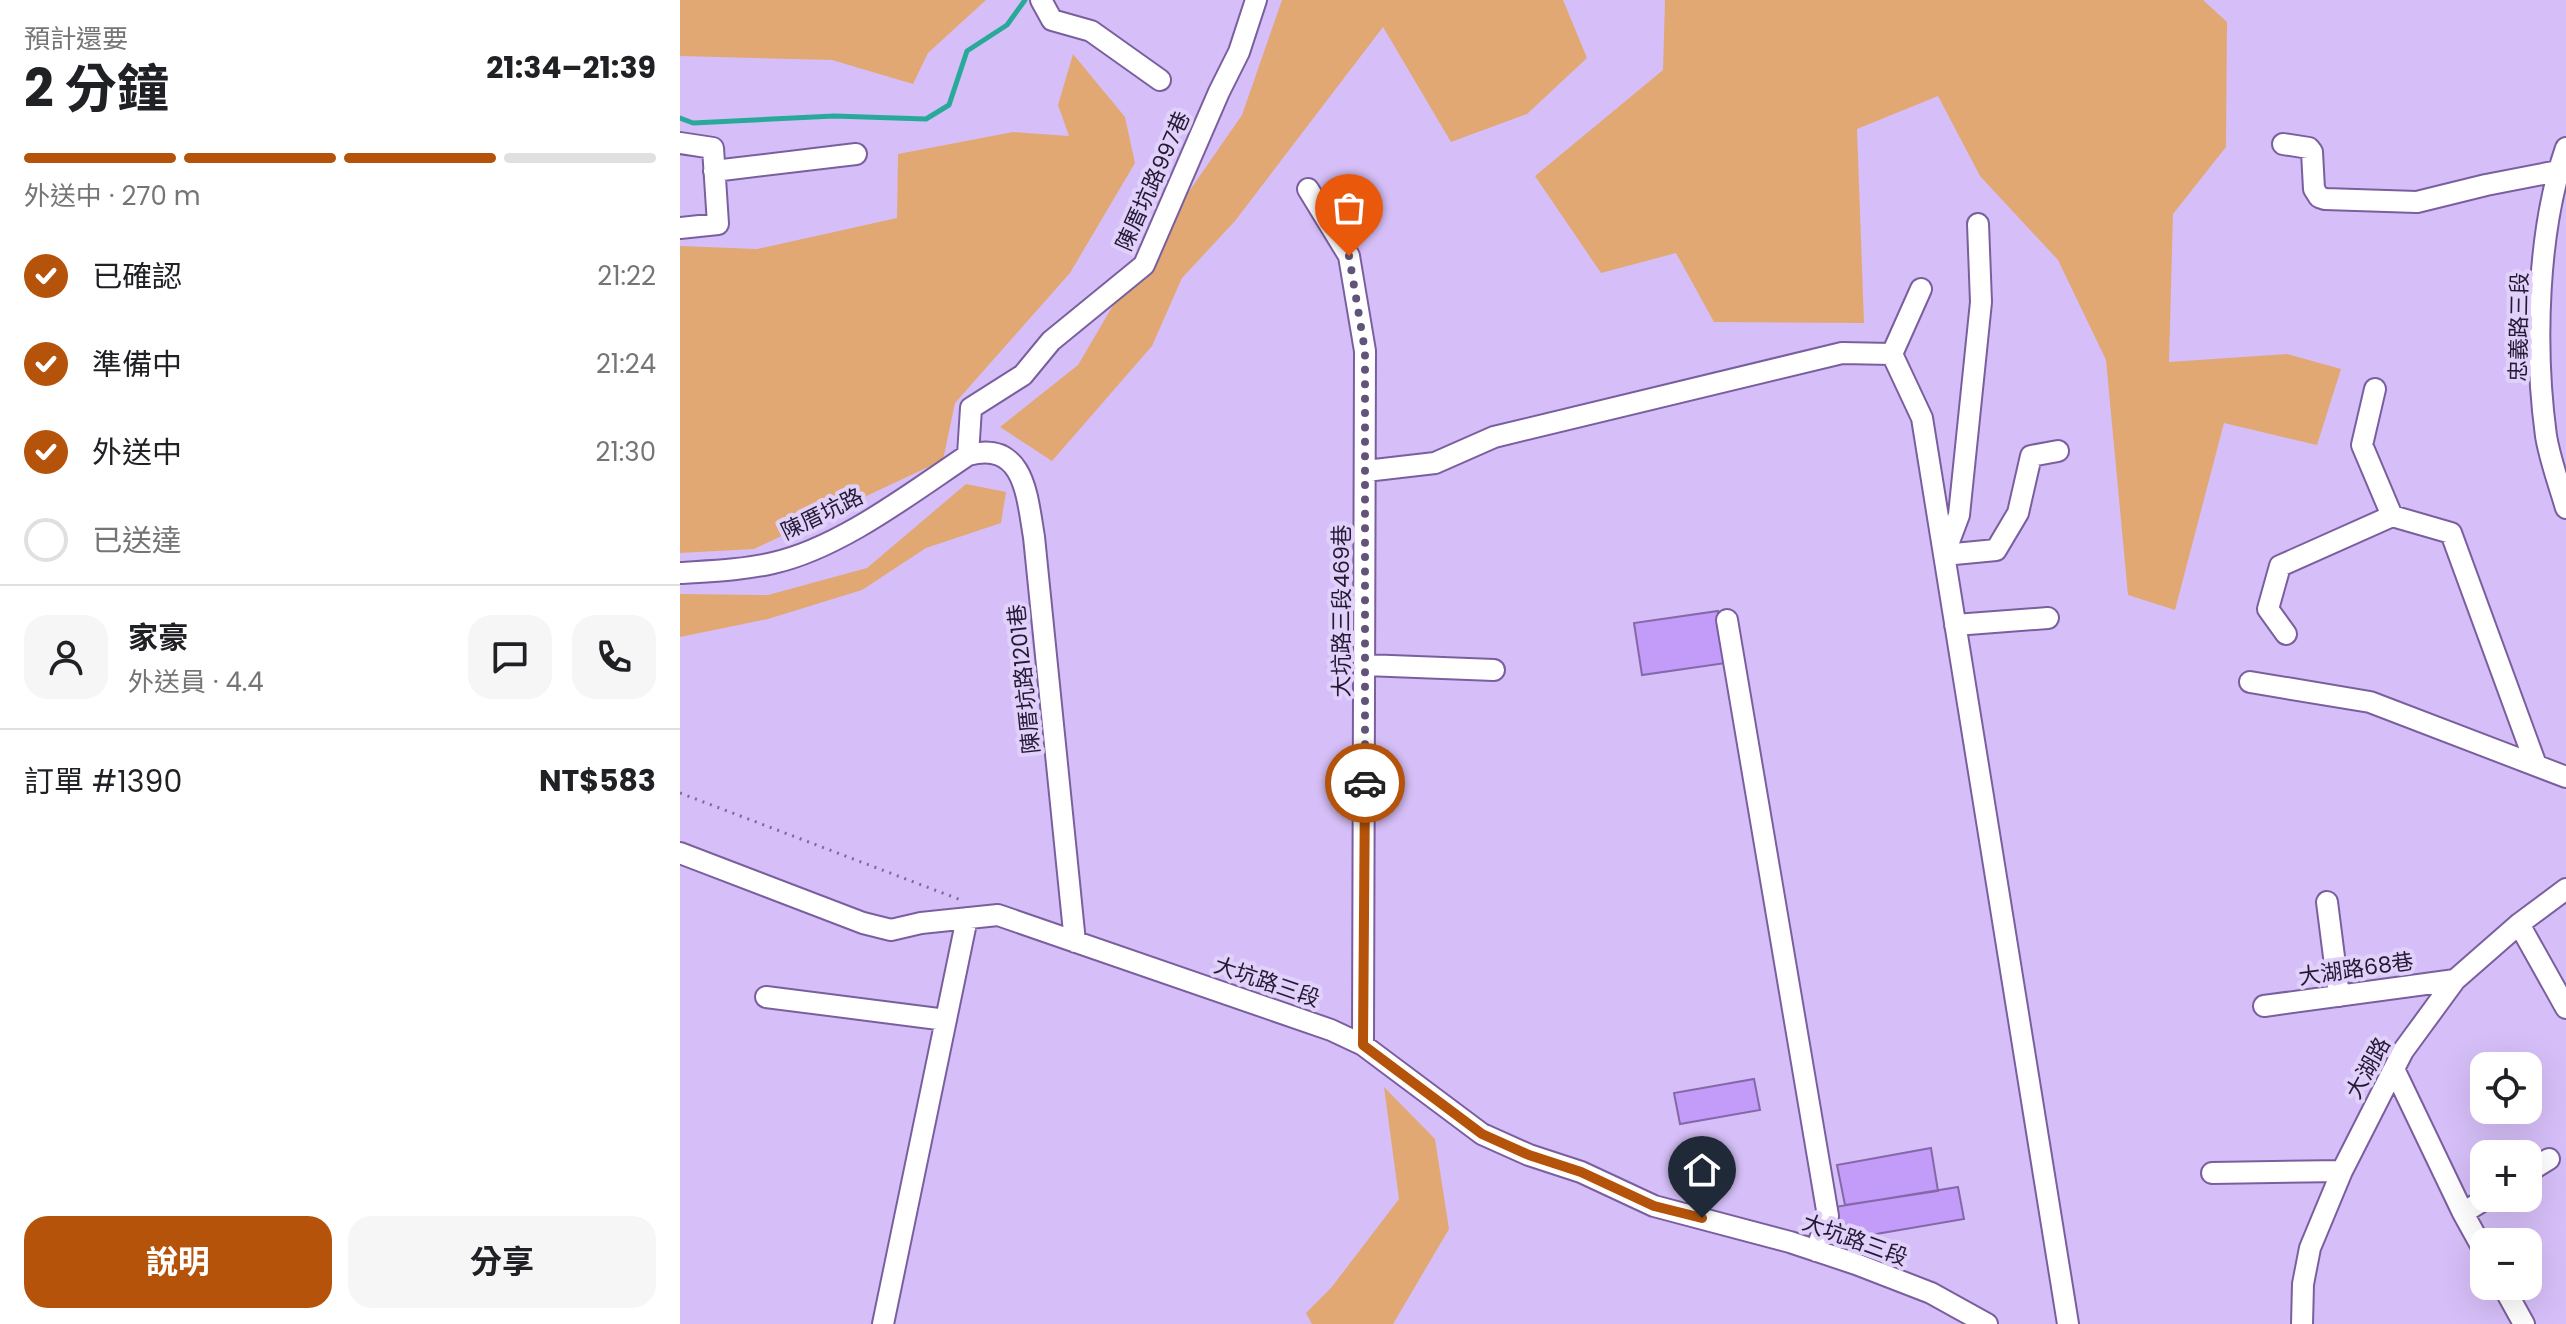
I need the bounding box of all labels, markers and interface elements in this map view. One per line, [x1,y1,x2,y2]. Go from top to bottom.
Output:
text: 預計還要 [24,21,128,57]
text: 21:34–21:39 [486,46,656,89]
text: 2 分鐘 [24,52,169,125]
street label: 陳厝坑路997巷 [1108,106,1198,256]
pin [1315,174,1383,256]
text: 外送中 · 270 m [24,178,201,214]
icon: bag [1327,186,1371,230]
icon: check [24,254,68,298]
text: 已確認 [92,255,182,298]
text: 21:22 [597,258,656,294]
street label: 忠義路三段 [2503,272,2535,382]
icon: check [24,342,68,386]
text: 準備中 [92,343,182,386]
text: 21:24 [596,346,656,382]
icon: check [24,430,68,474]
text: 外送中 [92,431,182,474]
text: 21:30 [596,434,656,470]
street label: 陳厝坑路 [776,481,868,547]
text: 已送達 [92,519,182,562]
street label: 大坑路三段469巷 [1326,524,1357,698]
street label: 陳厝坑路1201巷 [1001,603,1047,755]
button: person [24,615,108,699]
button: chat [468,615,552,699]
button: phone [572,615,656,699]
text: 家豪 [128,616,188,659]
text: 外送員 · 4.4 [128,664,264,700]
courier [1325,743,1405,823]
text: NT$583 [539,759,656,802]
text: 訂單 #1390 [24,760,182,803]
icon: car [1343,761,1387,805]
street label: 大湖路68巷 [2296,946,2416,992]
street label: 大坑路三段 [1210,949,1324,1015]
street label: 大湖路 [2338,1032,2398,1104]
map controls [2470,1052,2542,1300]
button: locate [2470,1052,2542,1124]
pin [1668,1136,1736,1218]
button: + [2470,1140,2542,1212]
icon: home [1680,1148,1724,1192]
street label: 大坑路三段 [1798,1207,1912,1273]
button: 說明 [24,1216,332,1308]
button: 分享 [348,1216,656,1308]
button: − [2470,1228,2542,1300]

